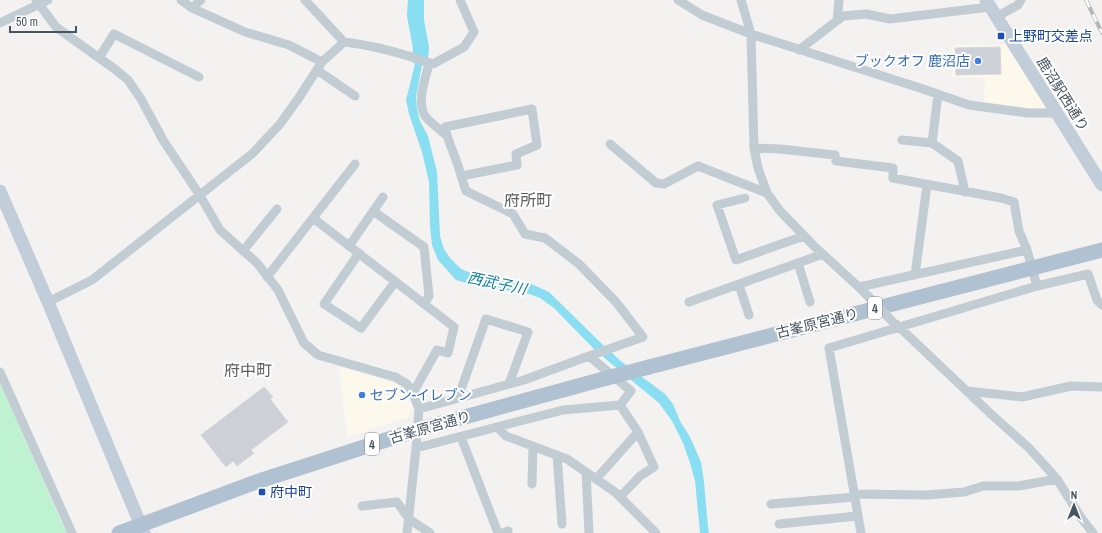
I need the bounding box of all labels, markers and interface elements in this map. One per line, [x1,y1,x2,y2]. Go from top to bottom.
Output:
scale bar [10,8,76,34]
text: 50 m [16,14,38,30]
place label: 上野町交差点 [1009,27,1093,45]
marker: 上野町交差点 [996,31,1006,41]
place label: ブックオフ 鹿沼店 [855,52,970,70]
street label: 鹿沼駅西通り [1033,54,1093,134]
marker: ブックオフ 鹿沼店 [973,56,983,66]
district label: 府所町 [504,189,552,211]
water label: 西武子川 [465,266,530,300]
road number: 4 [868,297,882,319]
street label: 古峯原宮通り [774,304,860,342]
district label: 府中町 [224,359,272,381]
place label: セブン-イレブン [370,386,472,404]
marker: セブン-イレブン [357,390,367,400]
street label: 古峯原宮通り [387,407,473,447]
road number: 4 [365,433,379,455]
place label: 府中町 [270,483,312,501]
north arrow [1054,485,1094,525]
marker: 府中町 [257,487,267,497]
text: N [1071,488,1077,502]

